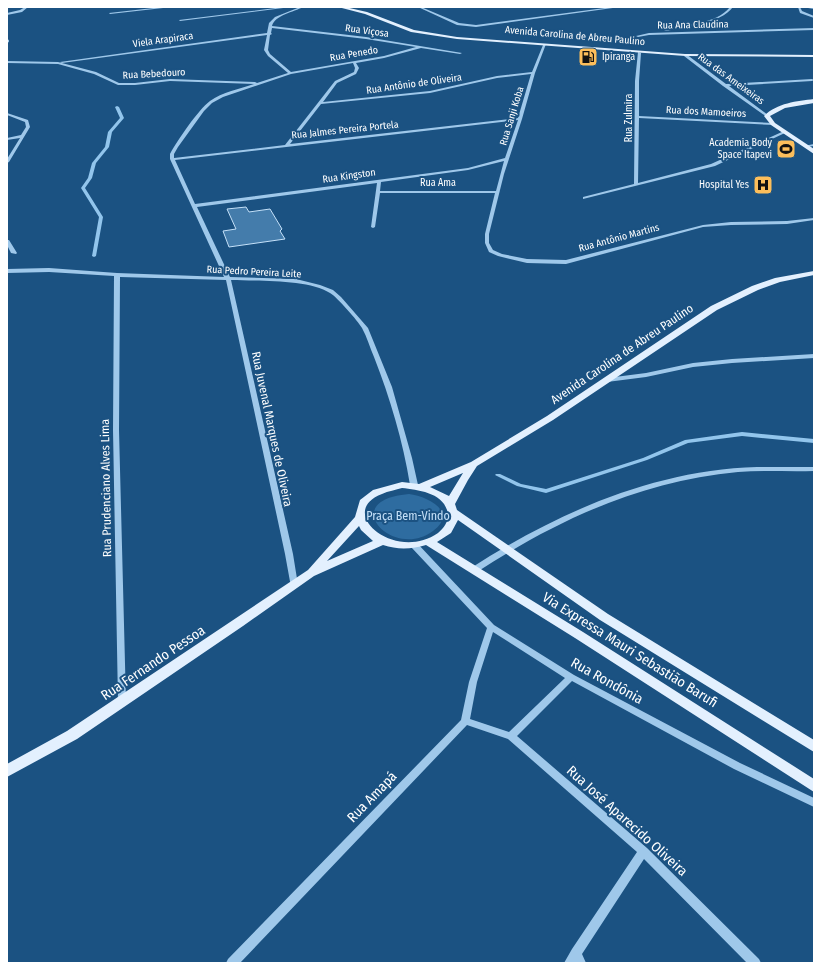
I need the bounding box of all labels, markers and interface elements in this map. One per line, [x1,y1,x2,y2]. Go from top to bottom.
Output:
street label: Rua Ana Claudina [657,18,729,32]
street label: Rua Viçosa [344,22,390,40]
street label: Avenida Carolina de Abreu Paulino [504,24,646,48]
street label: Viela Arapiraca [132,30,194,50]
street label: Rua Penedo [329,44,379,64]
fuel station icon: Ipiranga [577,46,599,68]
place label: Ipiranga [602,51,635,63]
street label: Rua das Ameixeiras [695,51,767,107]
street label: Rua Bebedouro [122,66,186,82]
street label: Rua Antônio de Oliveira [365,71,463,97]
street label: Rua Sanji Koba [497,85,527,147]
street label: Rua Zulmira [623,94,635,142]
street label: Rua dos Mamoeiros [666,104,746,120]
street label: Rua Jalmes Pereira Portela [291,118,399,142]
place label: Academia Body Space Itapevi [709,137,773,161]
sports icon: Academia Body Space Itapevi [775,138,797,160]
street label: Rua Kingston [322,166,376,186]
hospital icon: Hospital Yes [752,174,774,196]
street label: Rua Ama [420,177,456,189]
place label: Hospital Yes [699,179,749,191]
street label: Rua Antônio Martins [577,221,661,255]
street label: Rua Pedro Pereira Leite [206,264,302,280]
street label: Avenida Carolina de Abreu Paulino [548,301,696,407]
street label: Rua Juvenal Marques de Oliveira [249,350,295,508]
street label: Rua Prudenciano Alves Lima [98,419,114,557]
park label: Praça Bem-Vindo [366,509,450,523]
street label: Via Expressa Mauri Sebastião Barufi [539,589,721,711]
street label: Rua Fernando Pessoa [98,622,208,704]
street label: Rua Rondônia [568,654,646,708]
street label: Rua José Aparecido Oliveira [563,762,691,880]
street label: Rua Amapá [344,768,401,826]

